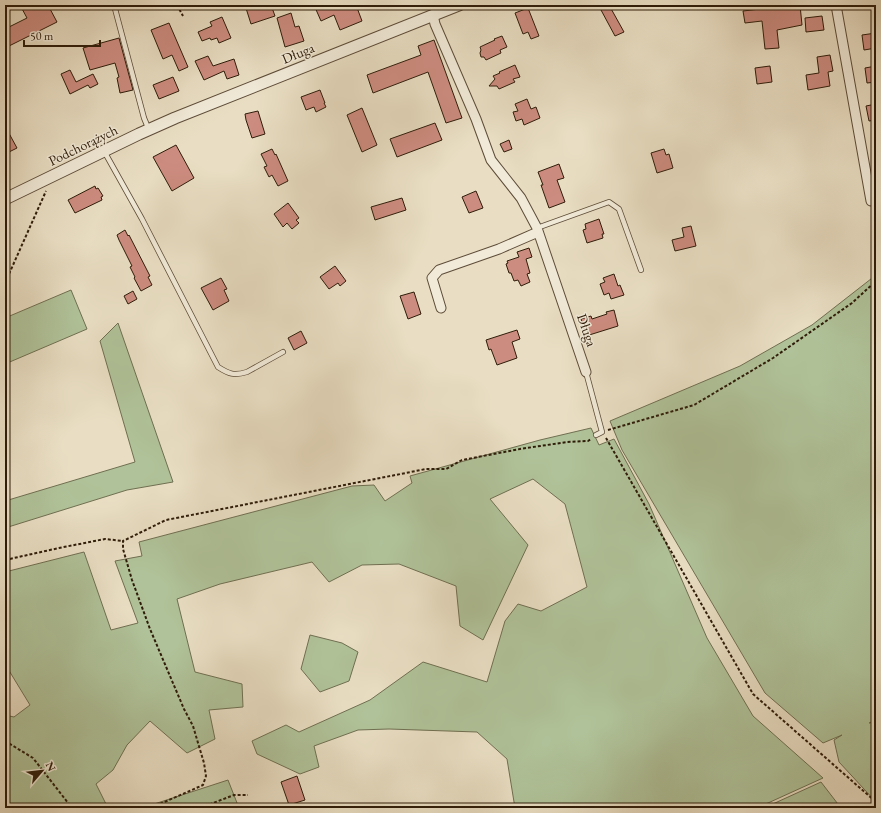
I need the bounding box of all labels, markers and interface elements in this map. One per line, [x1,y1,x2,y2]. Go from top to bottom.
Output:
scale bar [24,22,100,48]
text: 50 m [30,28,54,44]
street label: Długa [279,38,317,68]
street label: Podchorążych [45,121,121,169]
street label: Długa [573,311,601,349]
north arrow [22,751,62,791]
text: N [43,759,59,774]

